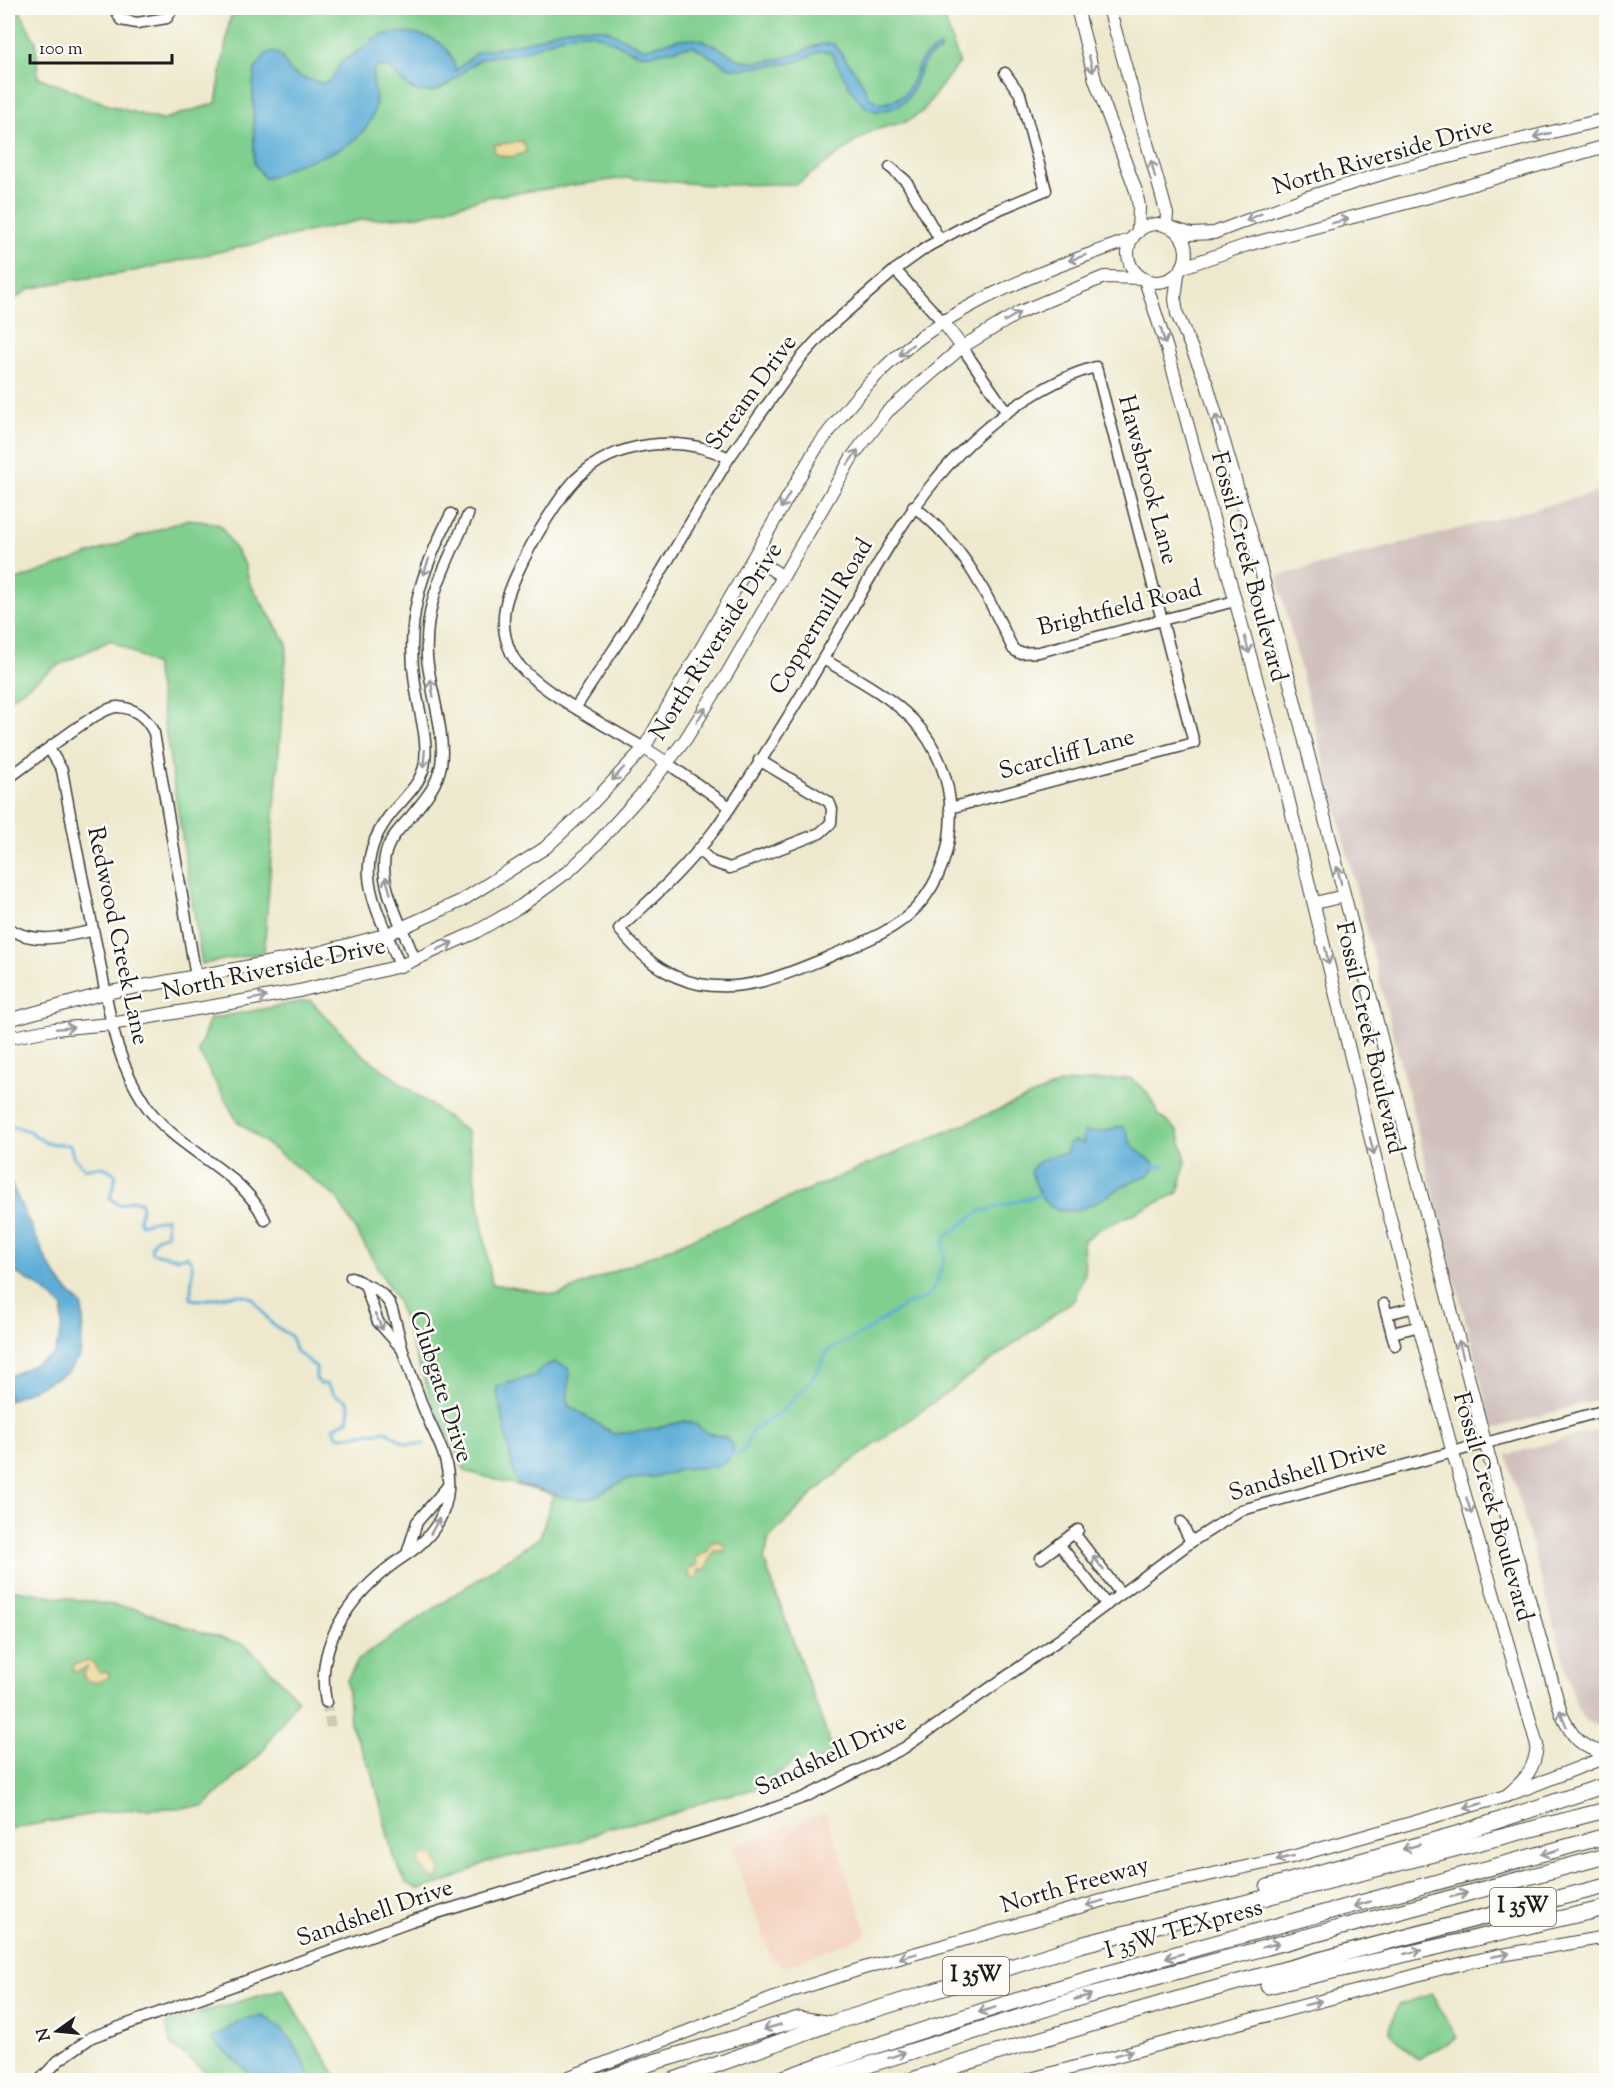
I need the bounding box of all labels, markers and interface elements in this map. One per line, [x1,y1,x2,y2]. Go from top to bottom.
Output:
scale bar [30,27,172,65]
text: 100 m [39,37,83,63]
one-way arrow [1086,54,1098,73]
street label: North Riverside Drive [1269,109,1497,205]
one-way arrow [1533,129,1552,141]
one-way arrow [1147,160,1159,179]
one-way arrow [1246,212,1264,224]
one-way arrow [1330,214,1349,226]
one-way arrow [1068,254,1087,265]
one-way arrow [1003,311,1020,323]
one-way arrow [1158,326,1169,345]
street label: Stream Drive [698,328,806,458]
one-way arrow [899,343,914,357]
street label: Hawsbrook Lane [1108,392,1186,568]
one-way arrow [1212,414,1223,433]
street label: Fossil Creek Boulevard [1201,448,1295,686]
one-way arrow [847,449,859,465]
one-way arrow [778,492,790,509]
street label: Coppermill Road [762,532,882,702]
street label: North Riverside Drive [642,536,792,748]
one-way arrow [419,557,430,576]
street label: Brightfield Road [1035,572,1206,646]
one-way arrow [1242,635,1253,654]
one-way arrow [426,679,437,699]
one-way arrow [695,707,708,724]
street label: Scarcliff Lane [995,721,1139,789]
one-way arrow [418,749,429,768]
one-way arrow [611,766,625,781]
street label: Redwood Creek Lane [77,824,157,1048]
one-way arrow [1332,866,1344,885]
one-way arrow [382,876,393,895]
street label: Fossil Creek Boulevard [1326,919,1412,1158]
street label: North Riverside Drive [159,930,389,1010]
one-way arrow [435,940,453,952]
one-way arrow [1321,946,1333,965]
one-way arrow [247,992,267,1003]
one-way arrow [55,1022,75,1033]
one-way arrow [1367,1136,1379,1155]
street label: Clubgate Drive [400,1307,480,1467]
one-way arrow [374,1312,386,1330]
one-way arrow [1454,1339,1466,1358]
street label: Fossil Creek Boulevard [1443,1388,1541,1626]
street label: Sandshell Drive [1225,1431,1391,1511]
one-way arrow [1464,1497,1475,1516]
one-way arrow [429,1518,441,1535]
one-way arrow [1091,1556,1104,1572]
street label: Sandshell Drive [750,1706,912,1806]
one-way arrow [1557,1710,1568,1728]
one-way arrow [1464,1800,1483,1812]
one-way arrow [1401,1842,1420,1853]
one-way arrow [1541,1846,1560,1858]
street label: North Freeway [997,1849,1153,1923]
one-way arrow [1276,1853,1295,1865]
street label: Sandshell Drive [292,1871,458,1957]
road number: I 35W [1490,1888,1556,1926]
one-way arrow [1449,1889,1468,1900]
street label: I 35W TEXpress [1101,1891,1267,1969]
one-way arrow [1086,1898,1105,1909]
one-way arrow [1353,1899,1372,1910]
one-way arrow [1261,1939,1280,1950]
one-way arrow [1402,1946,1422,1957]
one-way arrow [1491,1949,1511,1960]
one-way arrow [899,1951,918,1962]
one-way arrow [1165,1951,1184,1962]
road number: I 35W [943,1957,1009,1995]
one-way arrow [1073,1991,1092,2002]
one-way arrow [1303,1996,1322,2008]
north arrow [27,2001,87,2061]
one-way arrow [978,2005,997,2016]
one-way arrow [763,2022,782,2033]
text: N [32,2025,58,2043]
one-way arrow [1114,2047,1133,2059]
one-way arrow [887,2049,906,2060]

